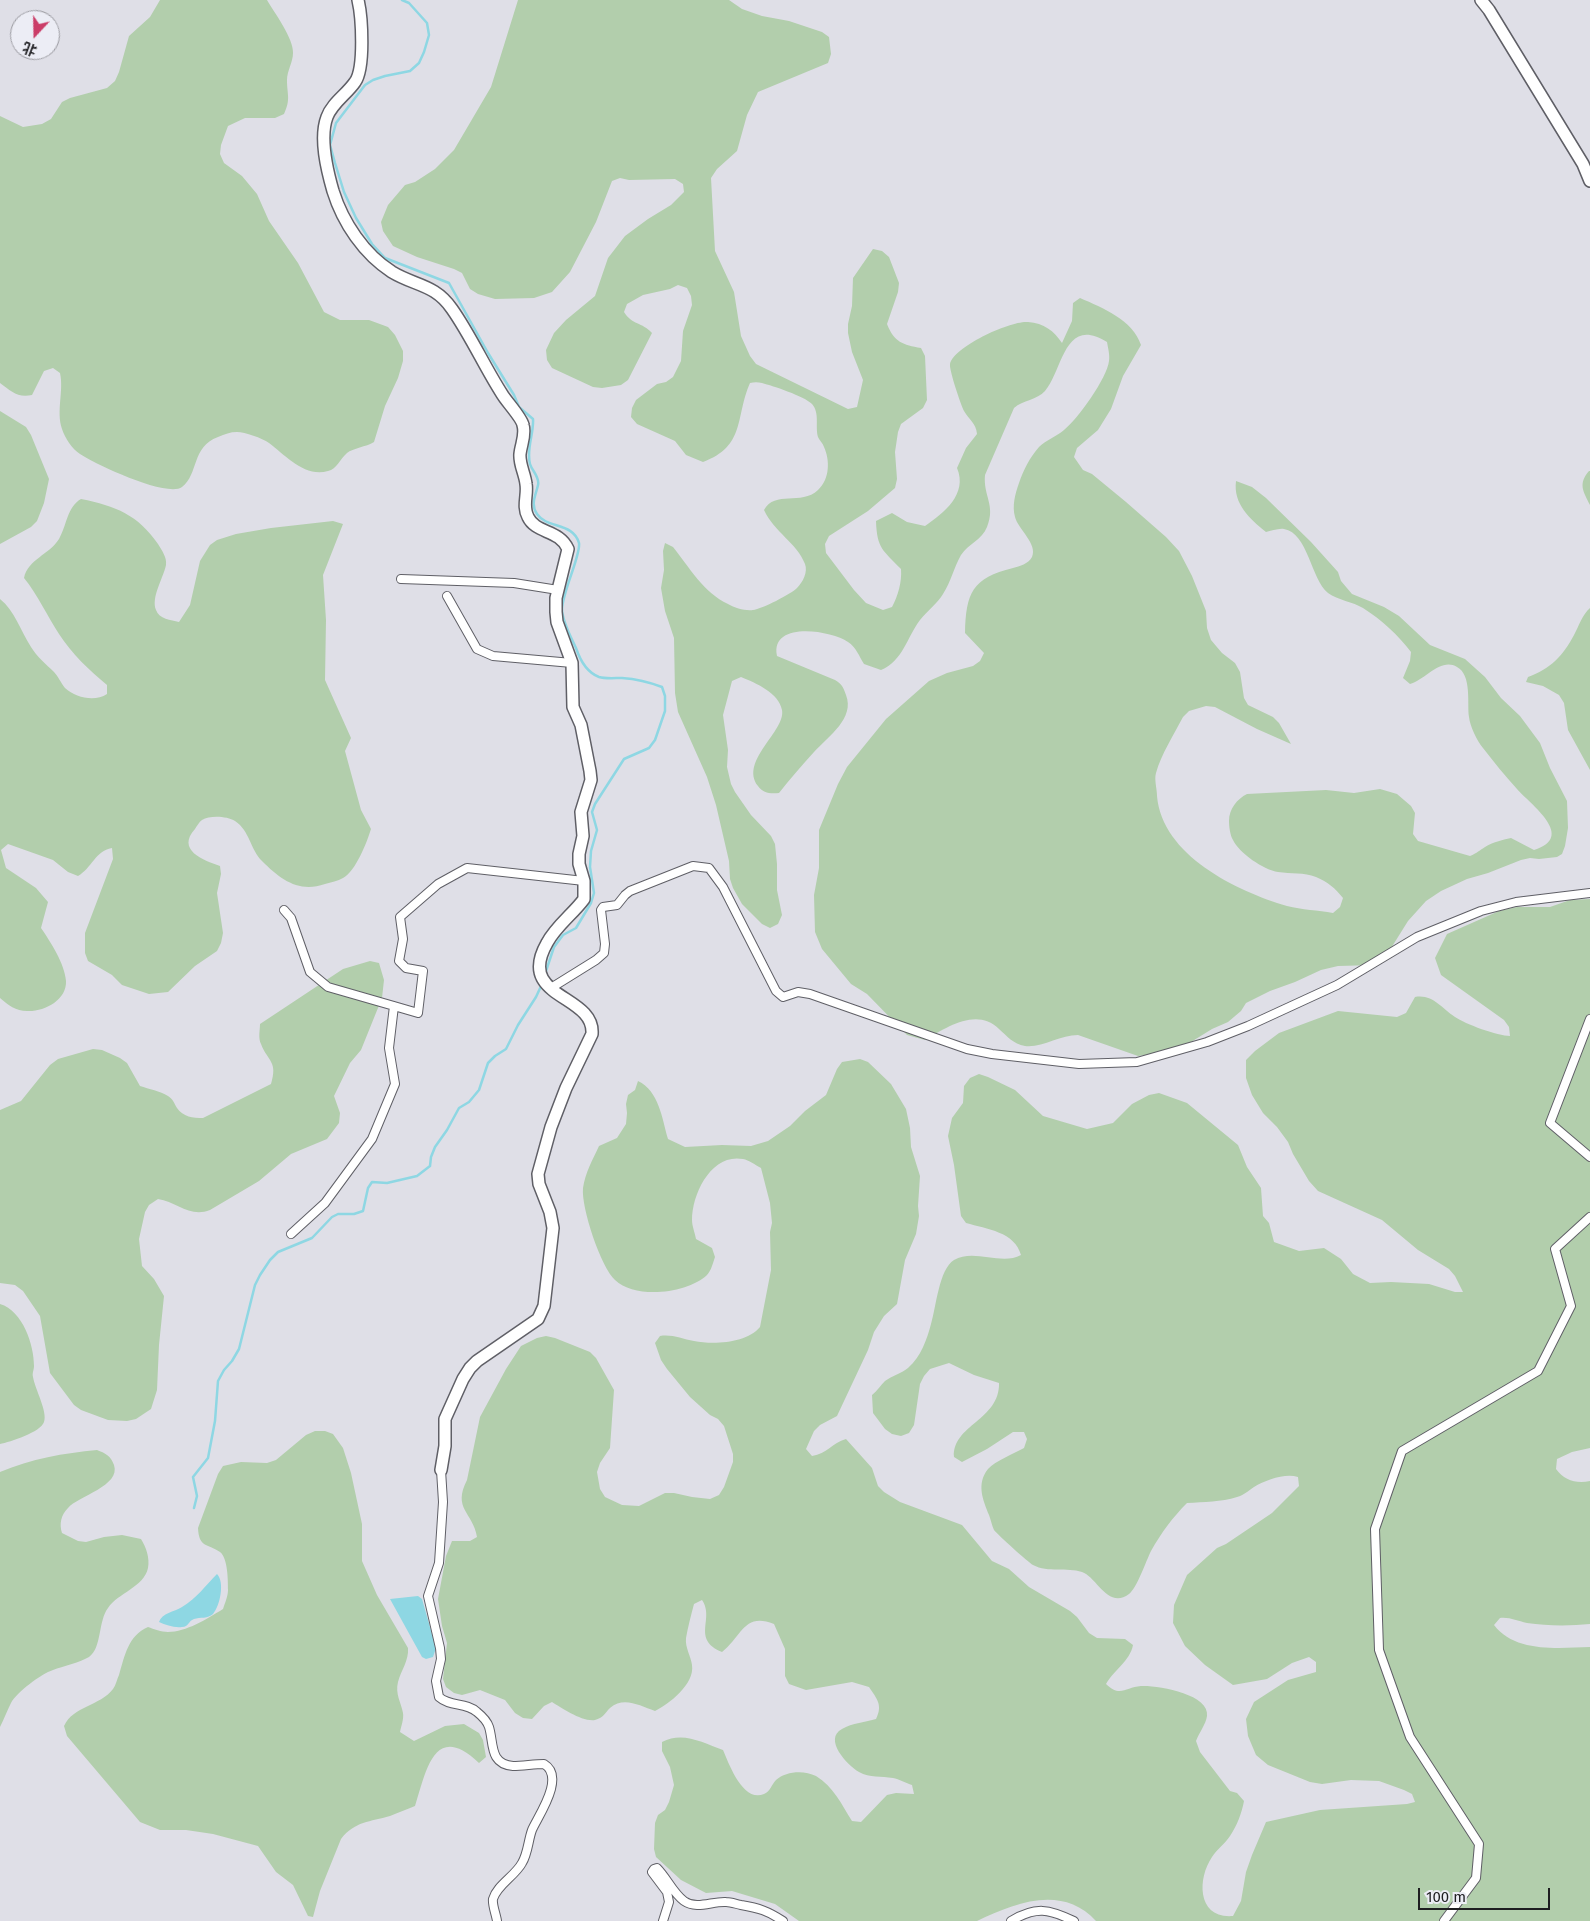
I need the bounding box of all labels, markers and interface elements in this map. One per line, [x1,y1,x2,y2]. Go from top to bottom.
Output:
north arrow [10,10,60,60]
text: 北 [20,38,39,59]
scale bar [1420,1878,1552,1910]
text: 100 m [1426,1888,1466,1906]

